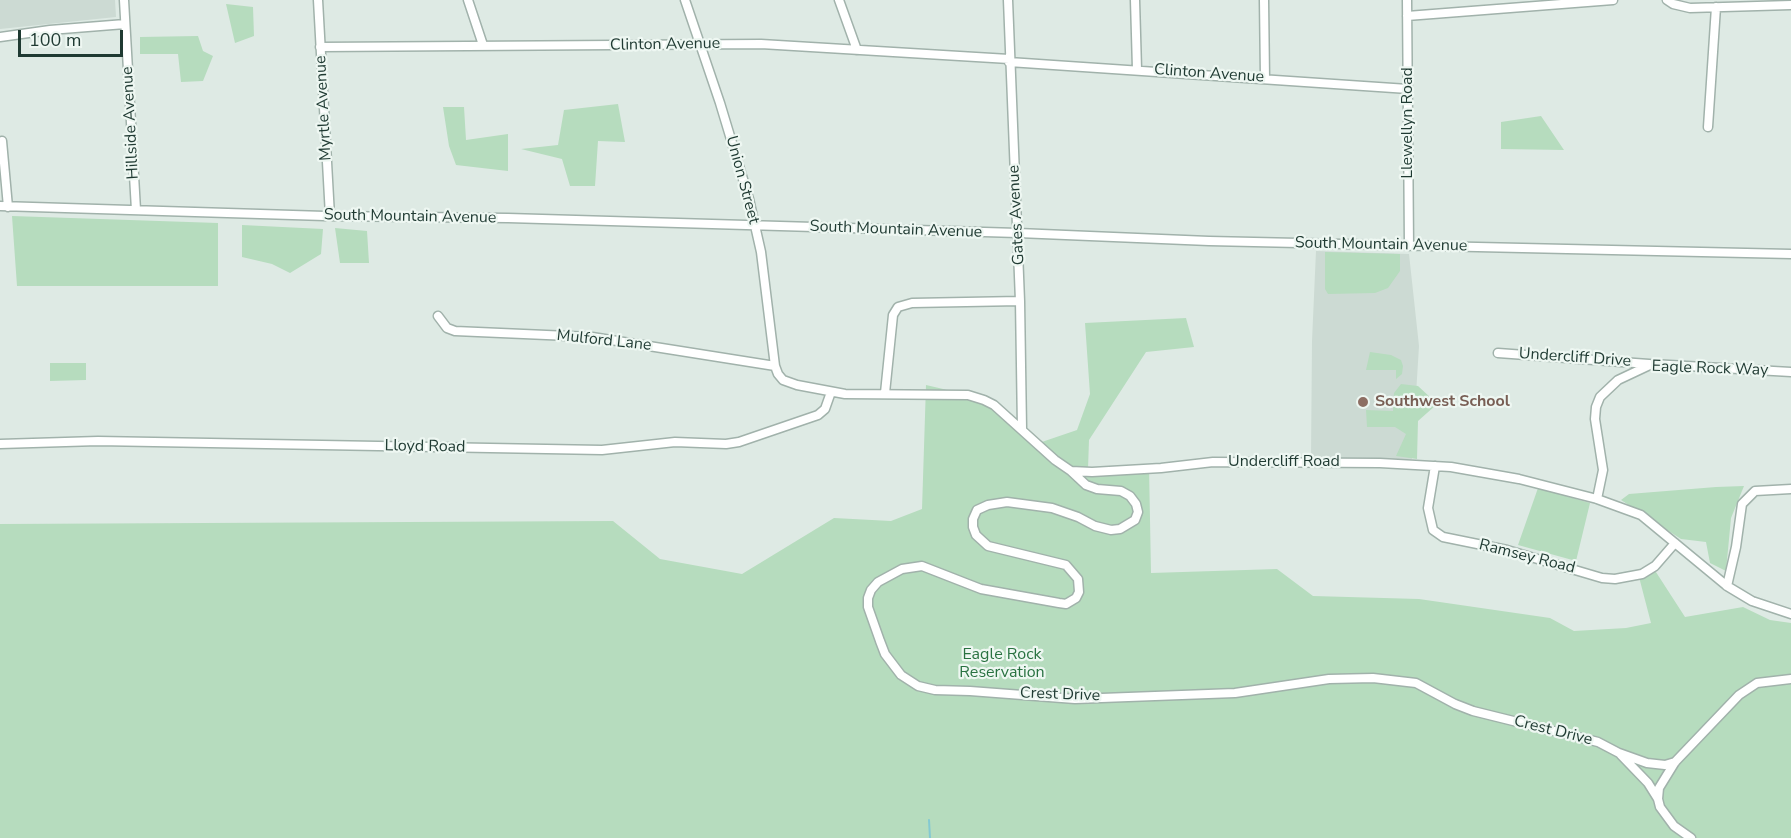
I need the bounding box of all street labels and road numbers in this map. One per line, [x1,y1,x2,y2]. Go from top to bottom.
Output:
street label: Clinton Avenue [610,34,720,56]
street label: Myrtle Avenue [312,55,336,161]
street label: Clinton Avenue [1153,61,1265,87]
street label: Hillside Avenue [118,66,144,180]
street label: Llewellyn Road [1398,67,1418,179]
street label: Union Street [721,134,763,226]
street label: Gates Avenue [1005,164,1029,266]
street label: South Mountain Avenue [324,206,496,228]
street label: South Mountain Avenue [809,217,983,243]
street label: South Mountain Avenue [1295,234,1467,256]
street label: Mulford Lane [556,326,652,356]
street label: Undercliff Drive [1518,344,1632,372]
street label: Eagle Rock Way [1651,357,1769,381]
street label: Lloyd Road [384,437,466,457]
street label: Undercliff Road [1228,452,1340,472]
street label: Ramsey Road [1477,536,1577,578]
street label: Crest Drive [1020,684,1100,706]
street label: Crest Drive [1512,712,1594,750]

